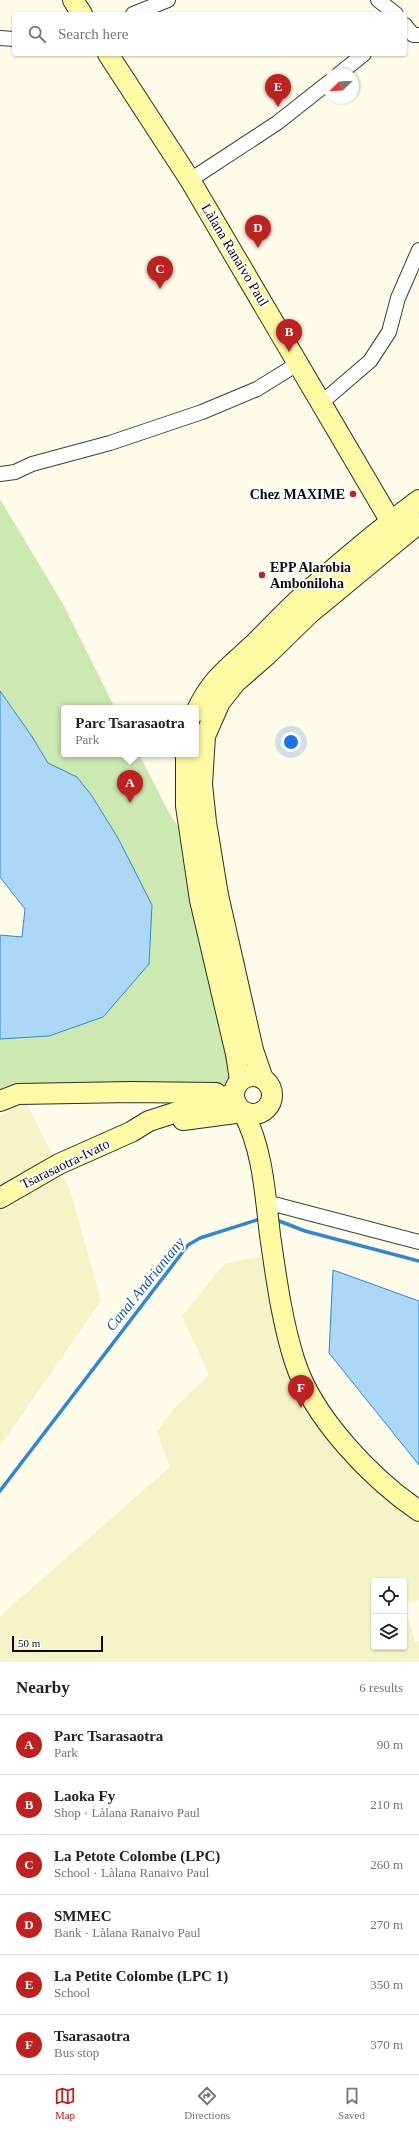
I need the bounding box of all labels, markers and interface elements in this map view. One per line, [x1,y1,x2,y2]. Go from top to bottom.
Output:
search box [12,12,407,56]
icon: search [26,23,48,45]
text: Search here [58,26,128,42]
north arrow [323,68,359,104]
pin: E [265,74,291,107]
street label: Làlana Ranaivo Paul [199,201,272,309]
pin: D [245,215,271,248]
pin: C [147,256,173,289]
pin: B [276,319,302,352]
place label: Chez MAXIME [250,487,345,502]
marker: Chez MAXIME [348,489,358,499]
place label: EPP Alarobia Amboniloha [270,560,351,591]
marker: EPP Alarobia Amboniloha [257,570,267,580]
popup [61,705,199,757]
text: Parc Tsarasaotra [75,715,185,731]
text: Park [75,732,99,747]
your location [281,732,301,752]
pin: A [117,770,143,803]
street label: Tsarasaotra-Ivato [18,1136,112,1192]
water label: Canal Andriantany [103,1234,188,1334]
pin: F [288,1375,314,1408]
map controls [371,1578,407,1650]
button: locate [371,1578,407,1614]
button: layers [371,1614,407,1650]
scale bar [12,1634,103,1653]
text: 50 m [18,1637,40,1649]
text: Nearby [16,1678,70,1697]
text: 6 results [359,1680,403,1695]
text: Parc Tsarasaotra [54,1728,163,1744]
text: A [24,1737,34,1752]
text: 90 m [377,1737,403,1752]
text: Park [54,1745,78,1760]
text: Laoka Fy [54,1788,115,1804]
text: B [25,1797,33,1812]
text: 210 m [370,1797,403,1812]
text: Shop · Làlana Ranaivo Paul [54,1805,200,1820]
text: La Petote Colombe (LPC) [54,1848,220,1864]
text: C [24,1857,34,1872]
text: 260 m [370,1857,403,1872]
text: School · Làlana Ranaivo Paul [54,1865,209,1880]
text: SMMEC [54,1908,112,1924]
text: D [24,1917,34,1932]
text: 270 m [370,1917,403,1932]
text: Bank · Làlana Ranaivo Paul [54,1925,201,1940]
text: La Petite Colombe (LPC 1) [54,1968,228,1984]
text: E [25,1977,33,1992]
text: 350 m [370,1977,403,1992]
text: School [54,1985,90,2000]
text: Tsarasaotra [54,2028,130,2044]
text: F [25,2037,33,2052]
text: 370 m [370,2037,403,2052]
text: Bus stop [54,2045,99,2060]
tab: Map [54,2085,76,2121]
tab: Directions [184,2085,230,2121]
tab: Saved [338,2085,365,2121]

